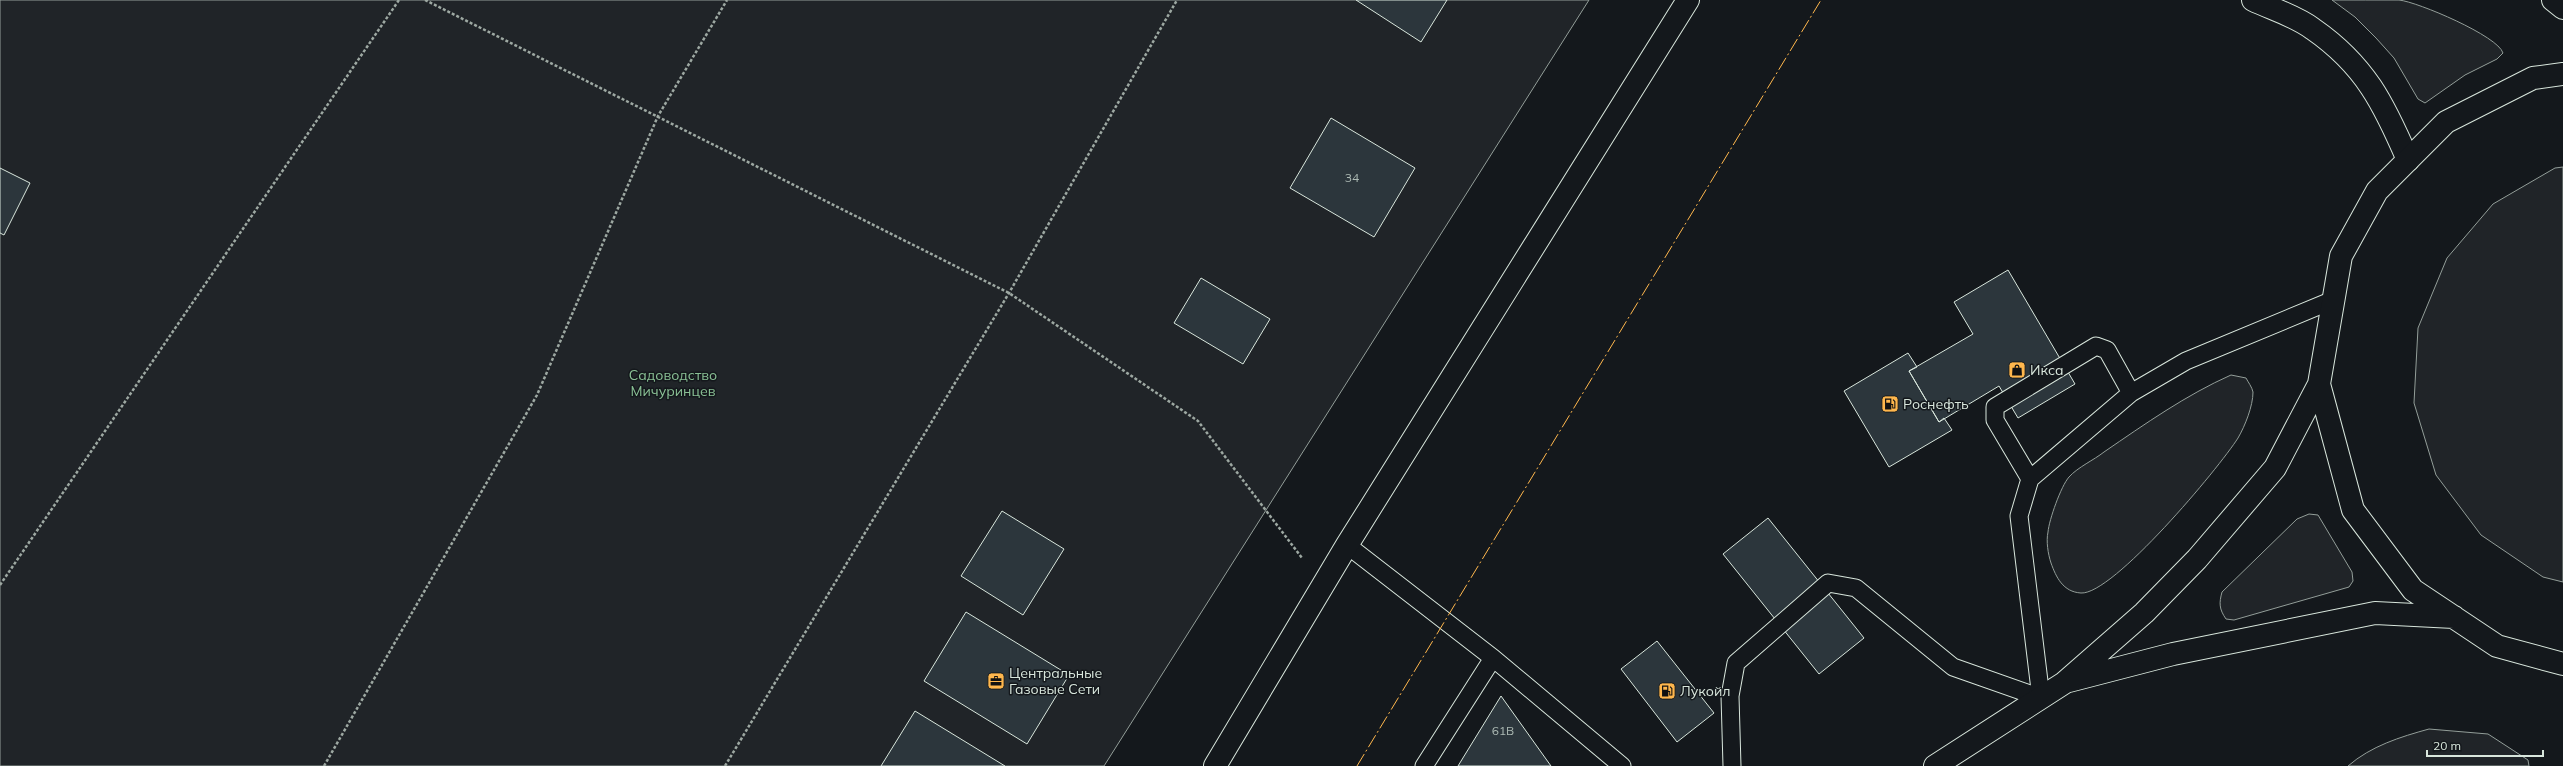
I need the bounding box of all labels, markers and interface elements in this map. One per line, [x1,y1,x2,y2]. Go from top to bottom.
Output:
house number: 34 [1345,170,1359,185]
shop icon: Икса [2007,360,2027,380]
place label: Икса [2030,361,2064,379]
park label: Садоводство Мичуринцев [629,366,717,400]
fuel station icon: Роснефть [1880,394,1900,414]
place label: Роснефть [1903,395,1969,413]
place label: Центральные Газовые Сети [1009,664,1103,698]
office icon: Центральные Газовые Сети [986,671,1006,691]
fuel station icon: Лукойл [1657,681,1677,701]
place label: Лукойл [1680,682,1730,700]
house number: 61В [1492,723,1514,738]
scale bar [2427,732,2543,758]
text: 20 m [2433,738,2461,753]

